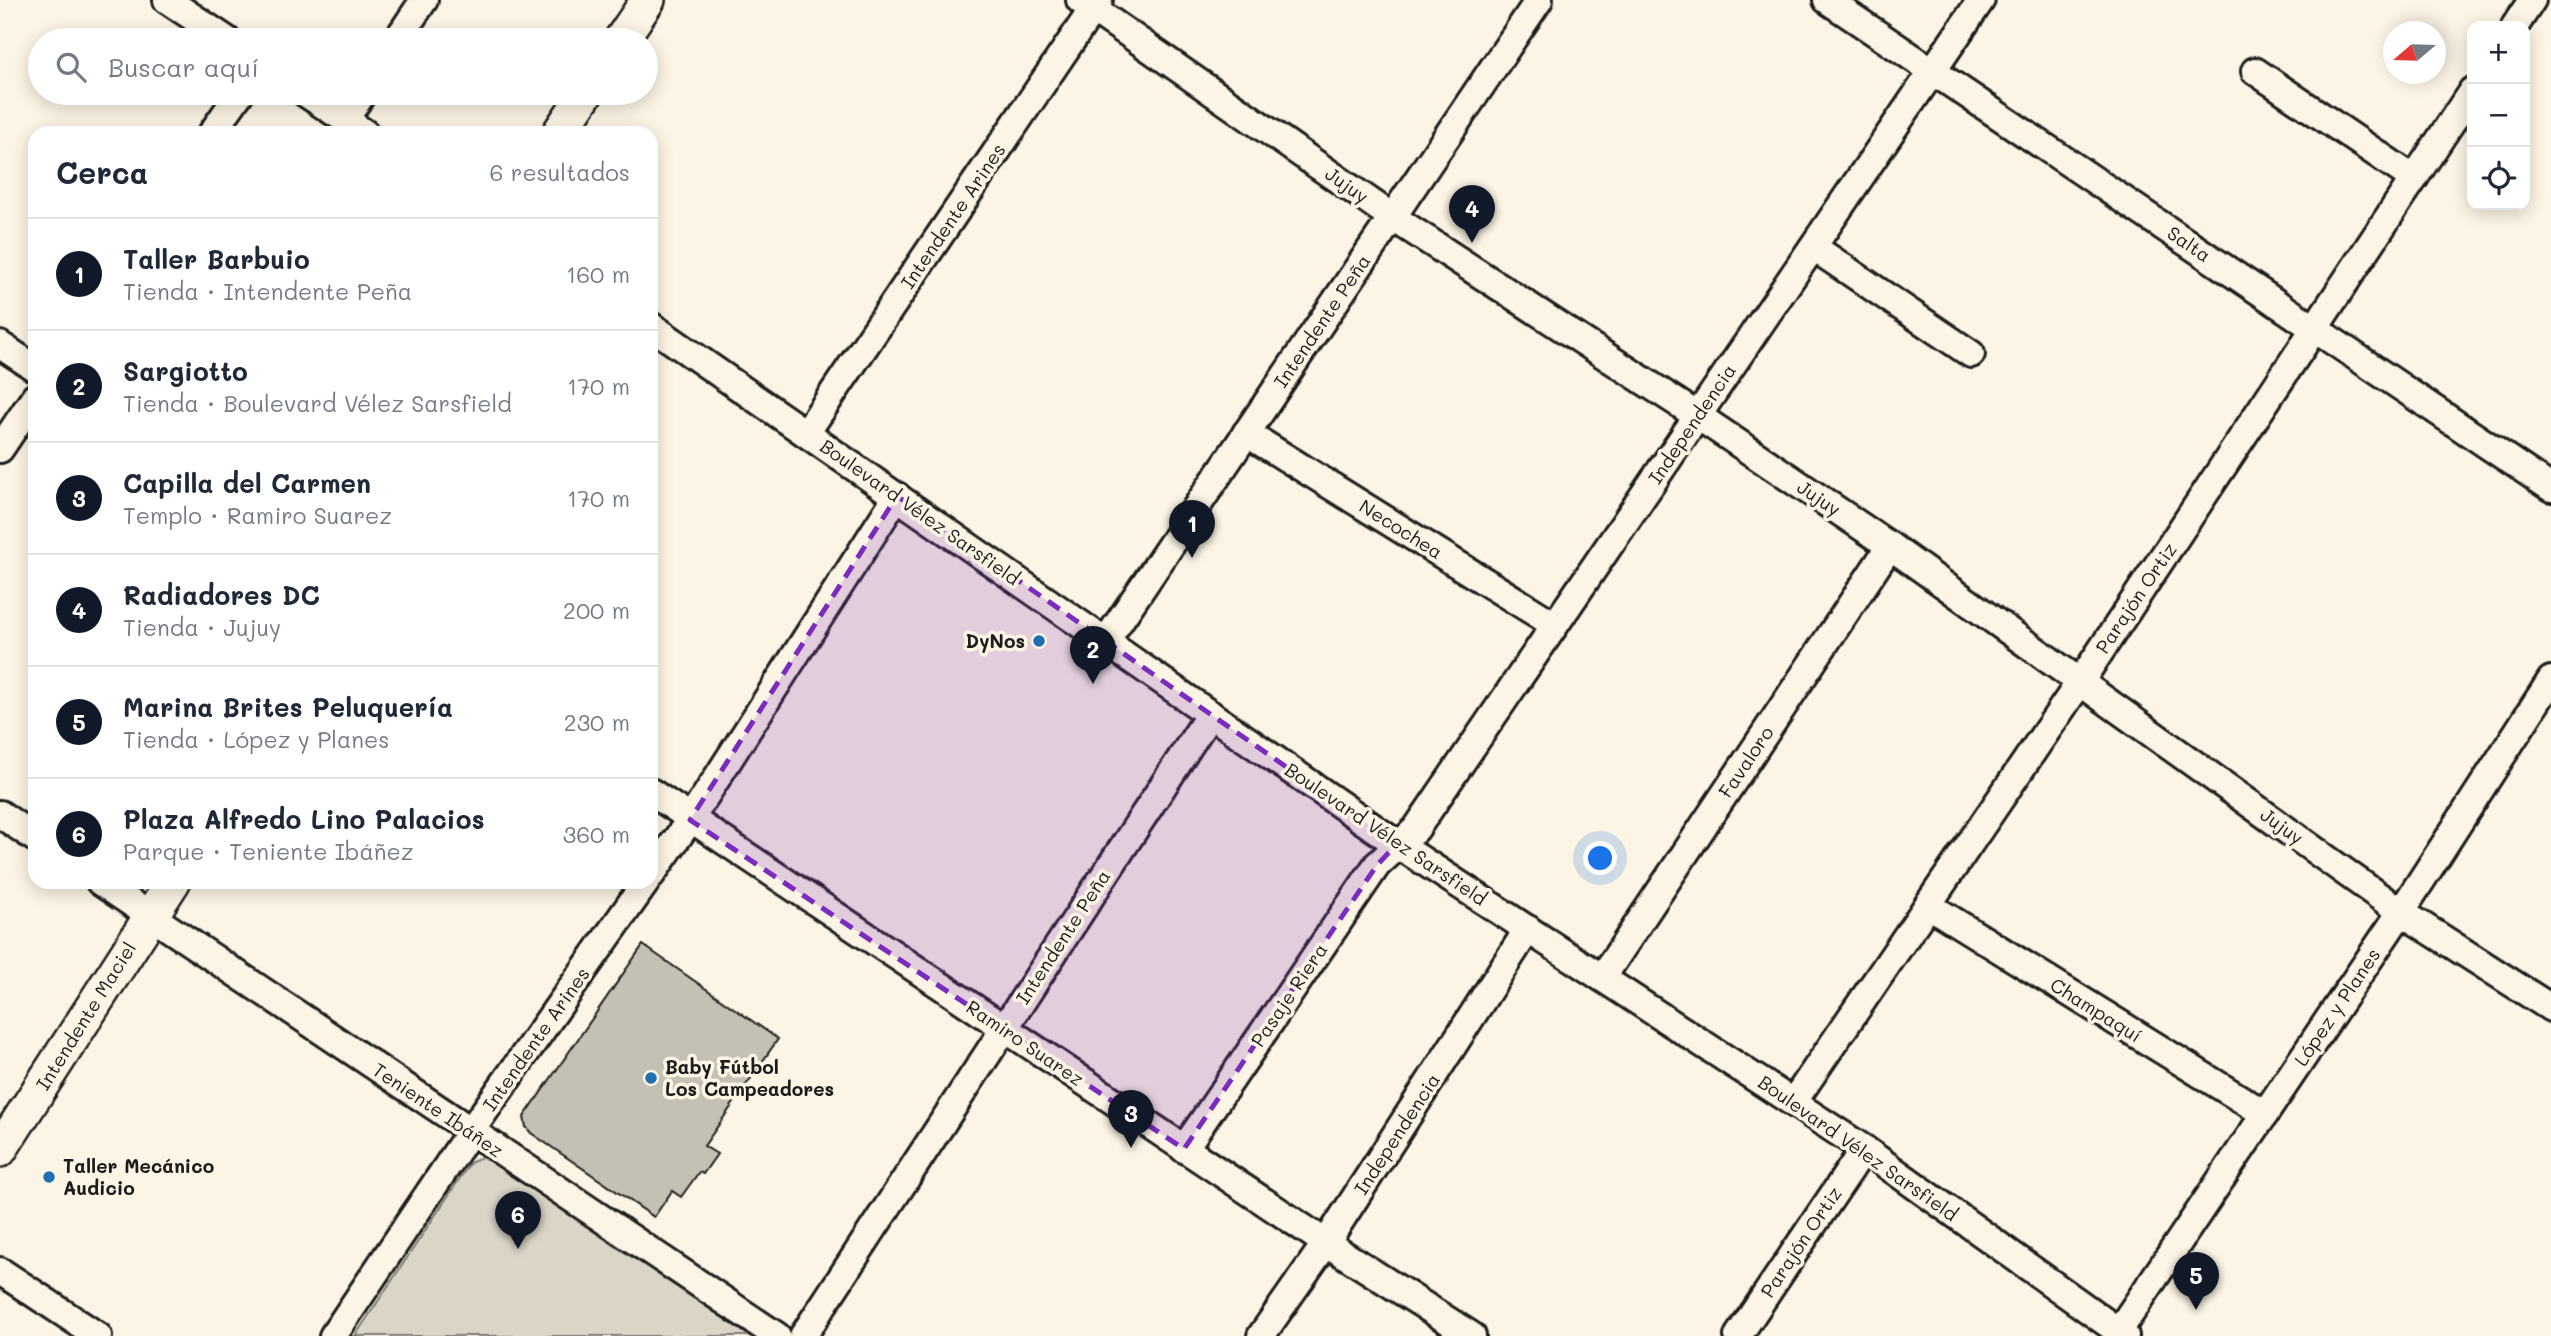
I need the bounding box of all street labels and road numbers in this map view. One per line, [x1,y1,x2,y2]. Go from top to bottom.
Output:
street label: Intendente Arines [895,138,1010,293]
street label: Jujuy [1321,161,1374,208]
street label: Salta [2163,220,2216,267]
street label: Intendente Peña [1268,249,1375,392]
street label: Independencia [1642,359,1741,489]
street label: Boulevard Vélez Sarsfield [816,433,1025,590]
street label: Jujuy [1793,474,1846,521]
street label: Necochea [1355,493,1448,564]
street label: Parajón Ortiz [2089,538,2182,658]
street label: Favaloro [1713,721,1779,802]
street label: Boulevard Vélez Sarsfield [1281,757,1492,911]
street label: Jujuy [2256,802,2309,850]
street label: Intendente Peña [1010,865,1115,1009]
street label: Intendente Maciel [30,937,141,1095]
street label: Pasaje Riera [1245,938,1332,1051]
street label: López y Planes [2288,943,2385,1071]
street label: Intendente Arines [477,962,595,1116]
street label: Champaquí [2046,972,2147,1048]
street label: Ramiro Suarez [962,994,1089,1091]
street label: Teniente Ibáñez [368,1057,508,1163]
street label: Independencia [1348,1068,1445,1199]
street label: Boulevard Vélez Sarsfield [1754,1069,1963,1226]
street label: Parajón Ortiz [1754,1182,1847,1302]

